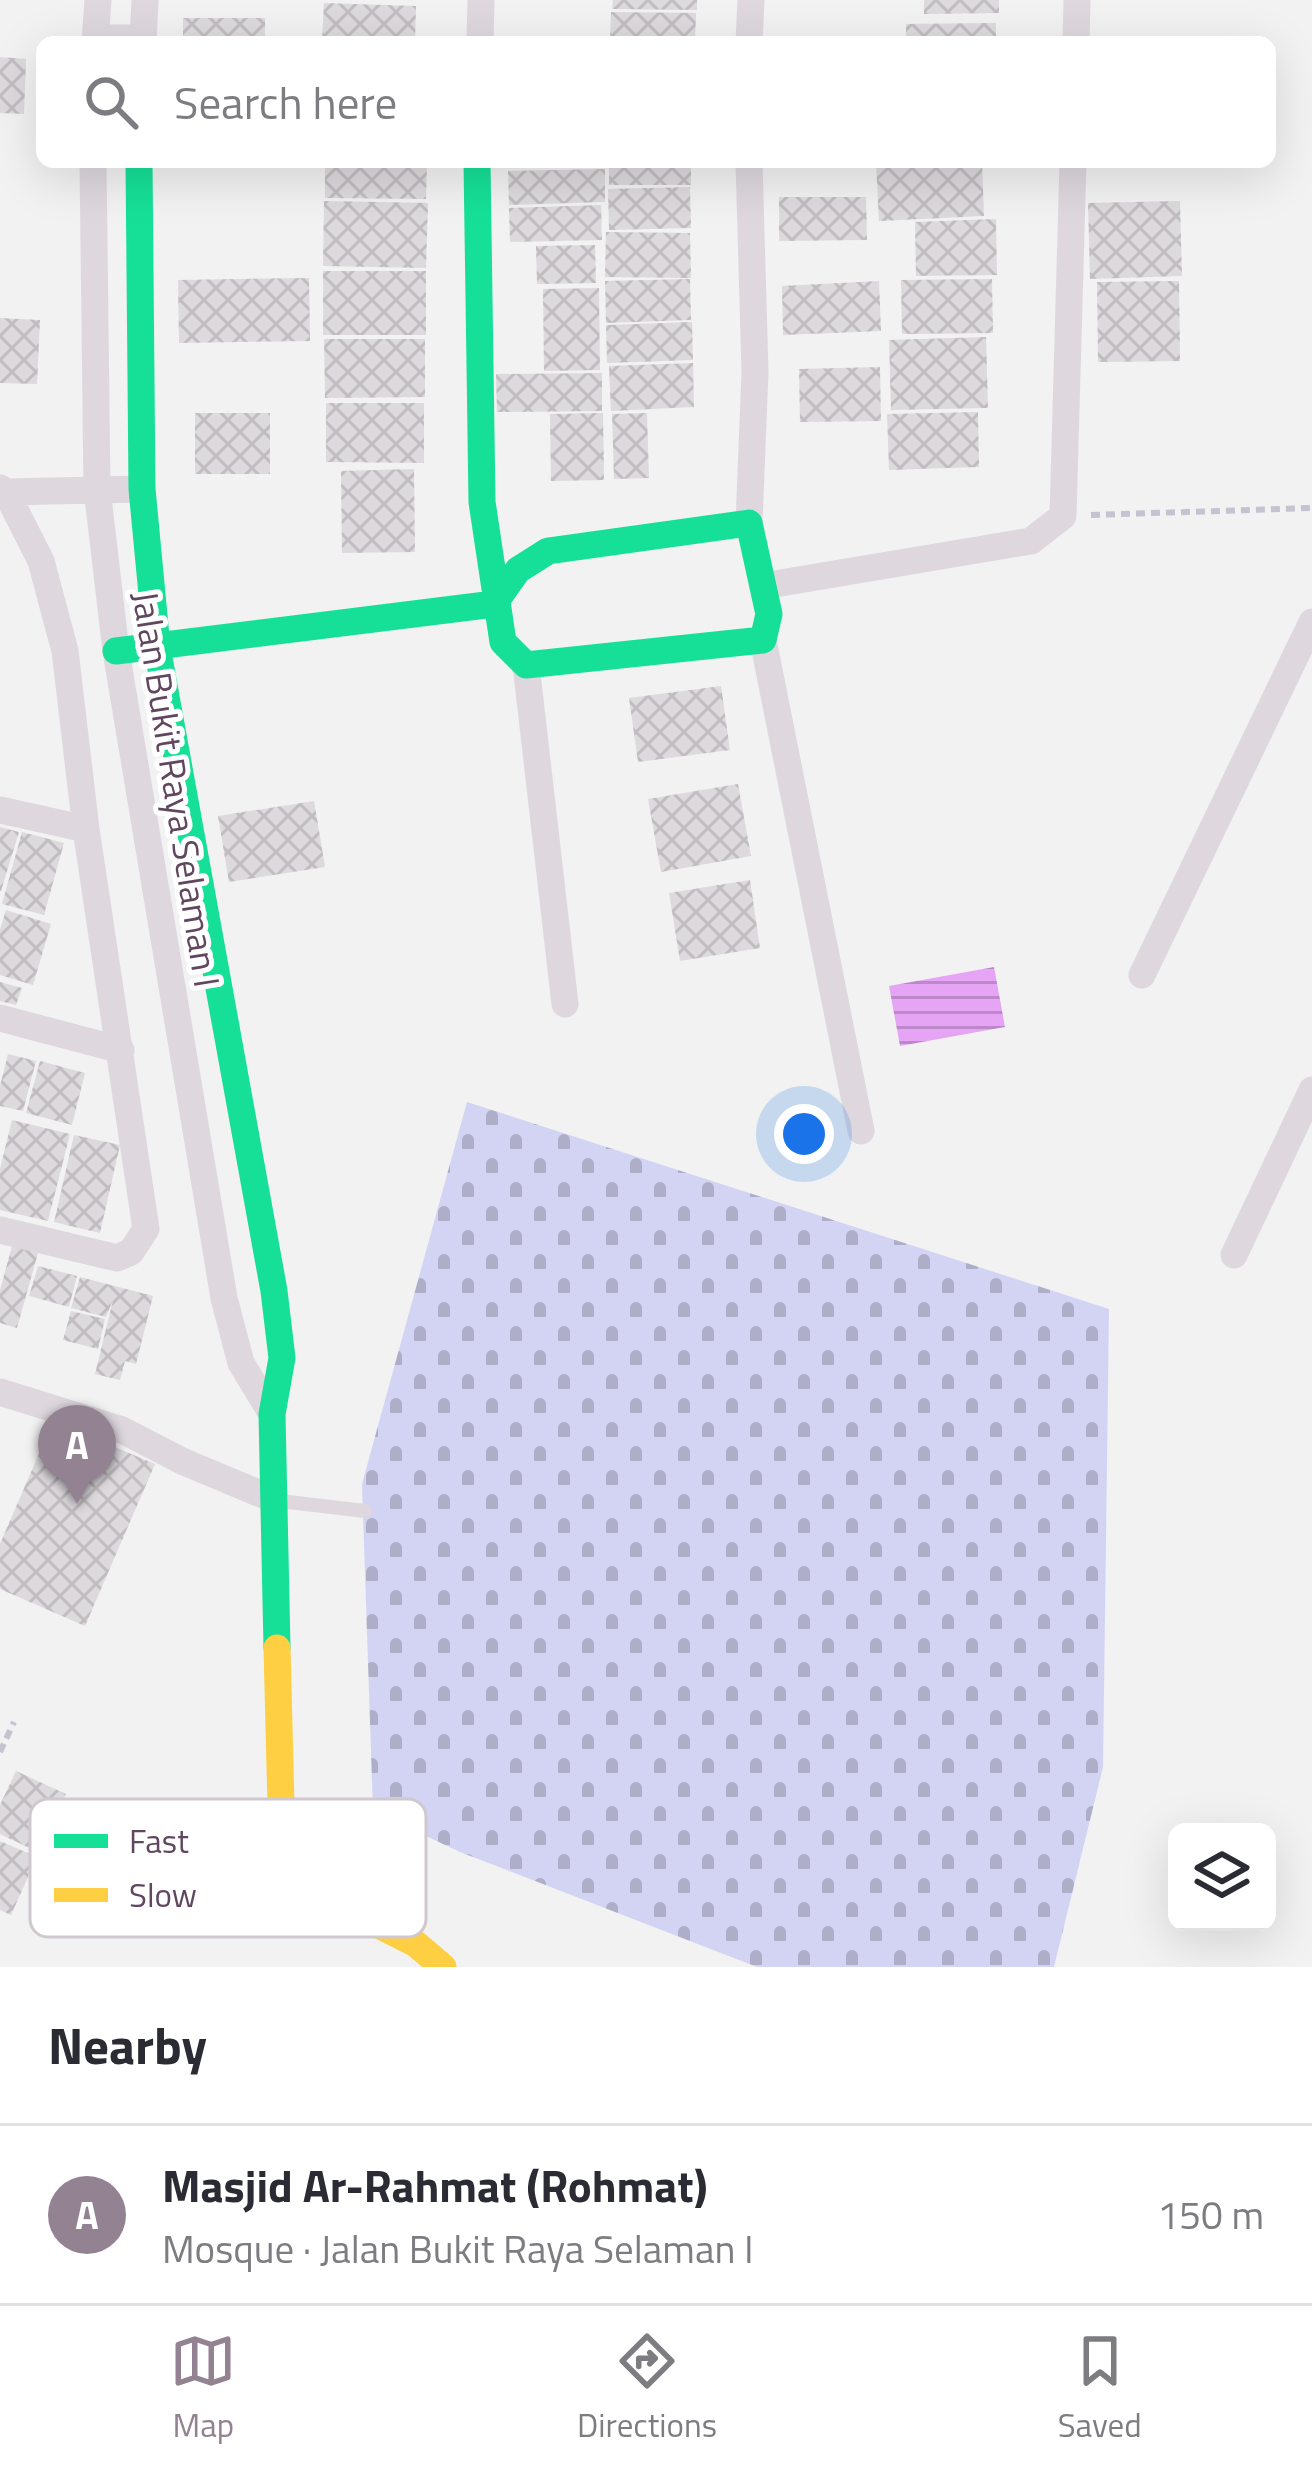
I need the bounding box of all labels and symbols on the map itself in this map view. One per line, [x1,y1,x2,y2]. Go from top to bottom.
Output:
street label: Jalan Bukit Raya Selaman I [119,587,235,991]
your location [774,1104,834,1164]
pin: A [38,1405,116,1504]
legend [30,1799,426,1937]
text: Fast [129,1816,189,1866]
text: Slow [129,1870,197,1920]

